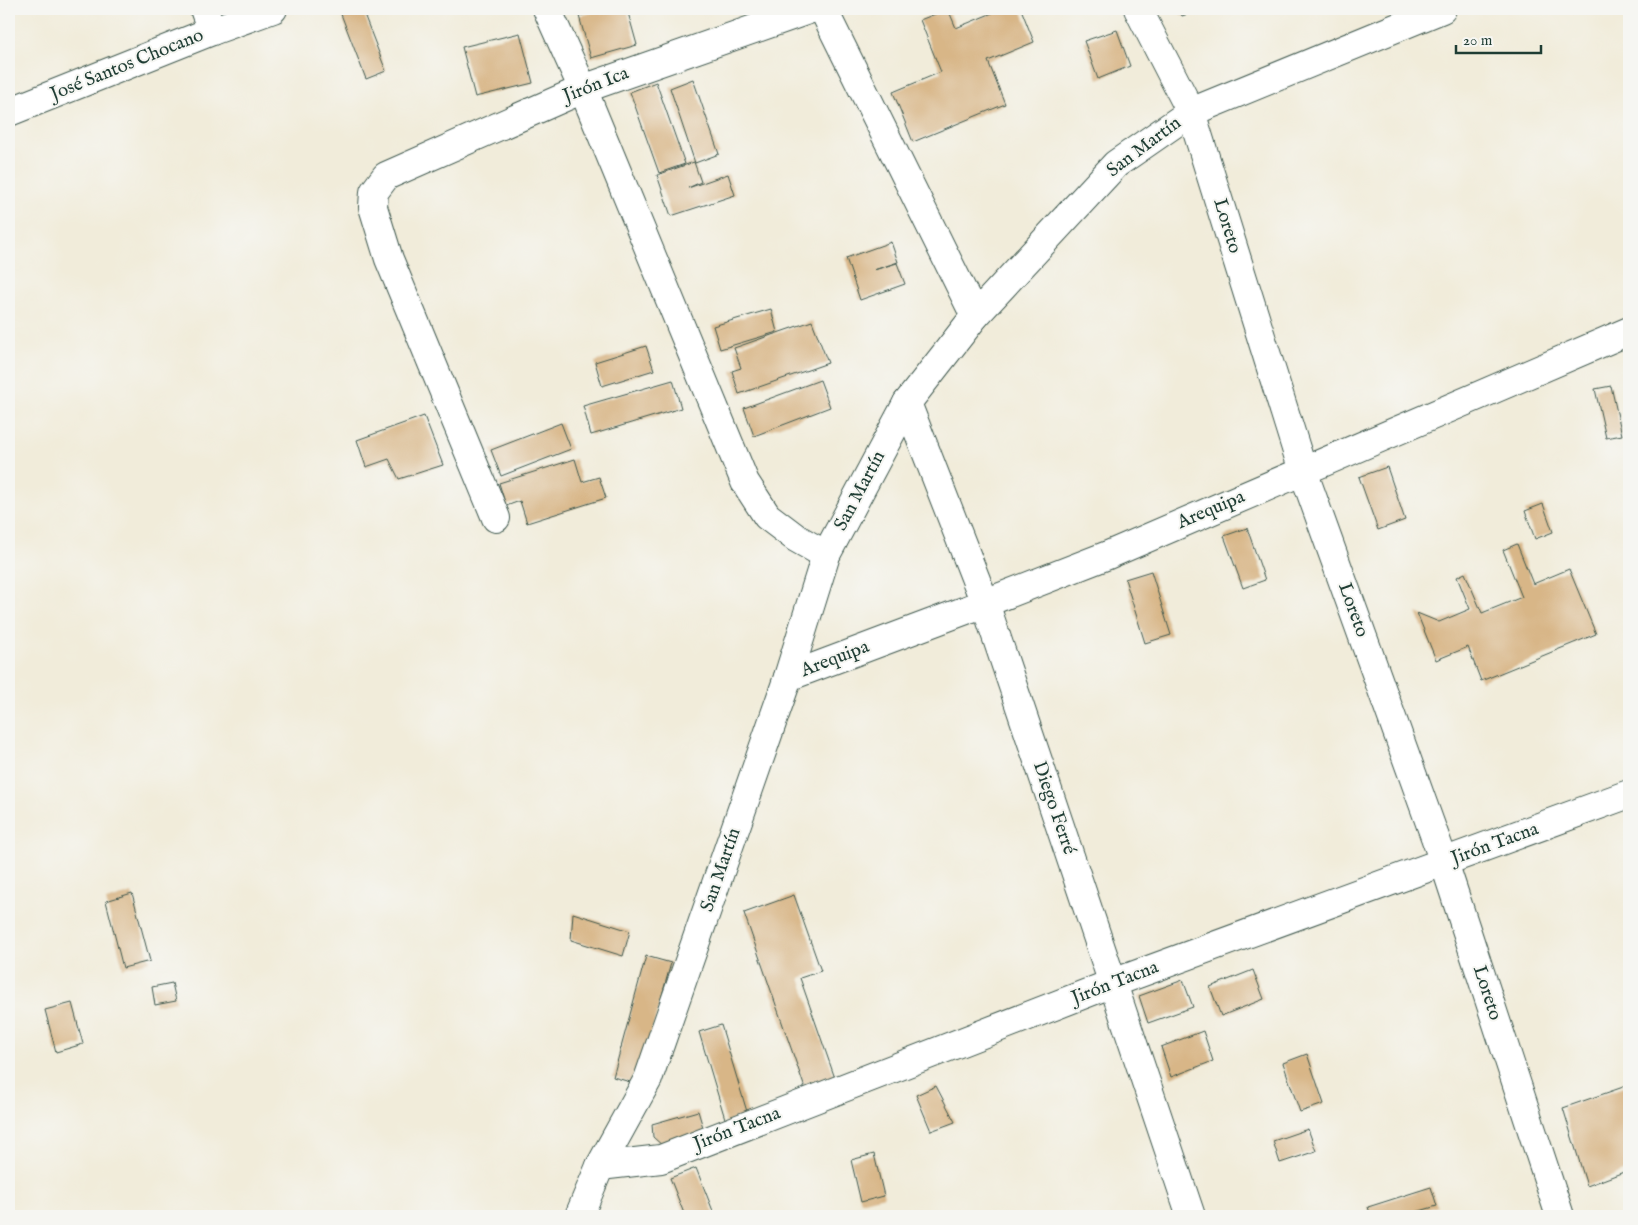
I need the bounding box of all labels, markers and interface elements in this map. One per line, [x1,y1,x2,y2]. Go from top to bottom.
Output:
scale bar [1456,22,1540,54]
street label: José Santos Chocano [45,23,207,107]
text: 20 m [1463,31,1493,50]
street label: Jirón Ica [558,61,633,109]
street label: San Martín [1102,111,1186,183]
street label: Loreto [1207,196,1247,256]
street label: San Martín [829,447,891,535]
street label: Arequipa [1173,485,1249,535]
street label: Loreto [1332,579,1374,641]
street label: Arequipa [796,635,873,683]
street label: Diego Ferré [1027,758,1081,858]
street label: Jirón Tacna [1446,817,1543,872]
street label: San Martín [695,825,747,915]
street label: Jirón Tacna [1066,955,1163,1011]
street label: Loreto [1467,963,1507,1023]
street label: Jirón Tacna [688,1101,785,1157]

